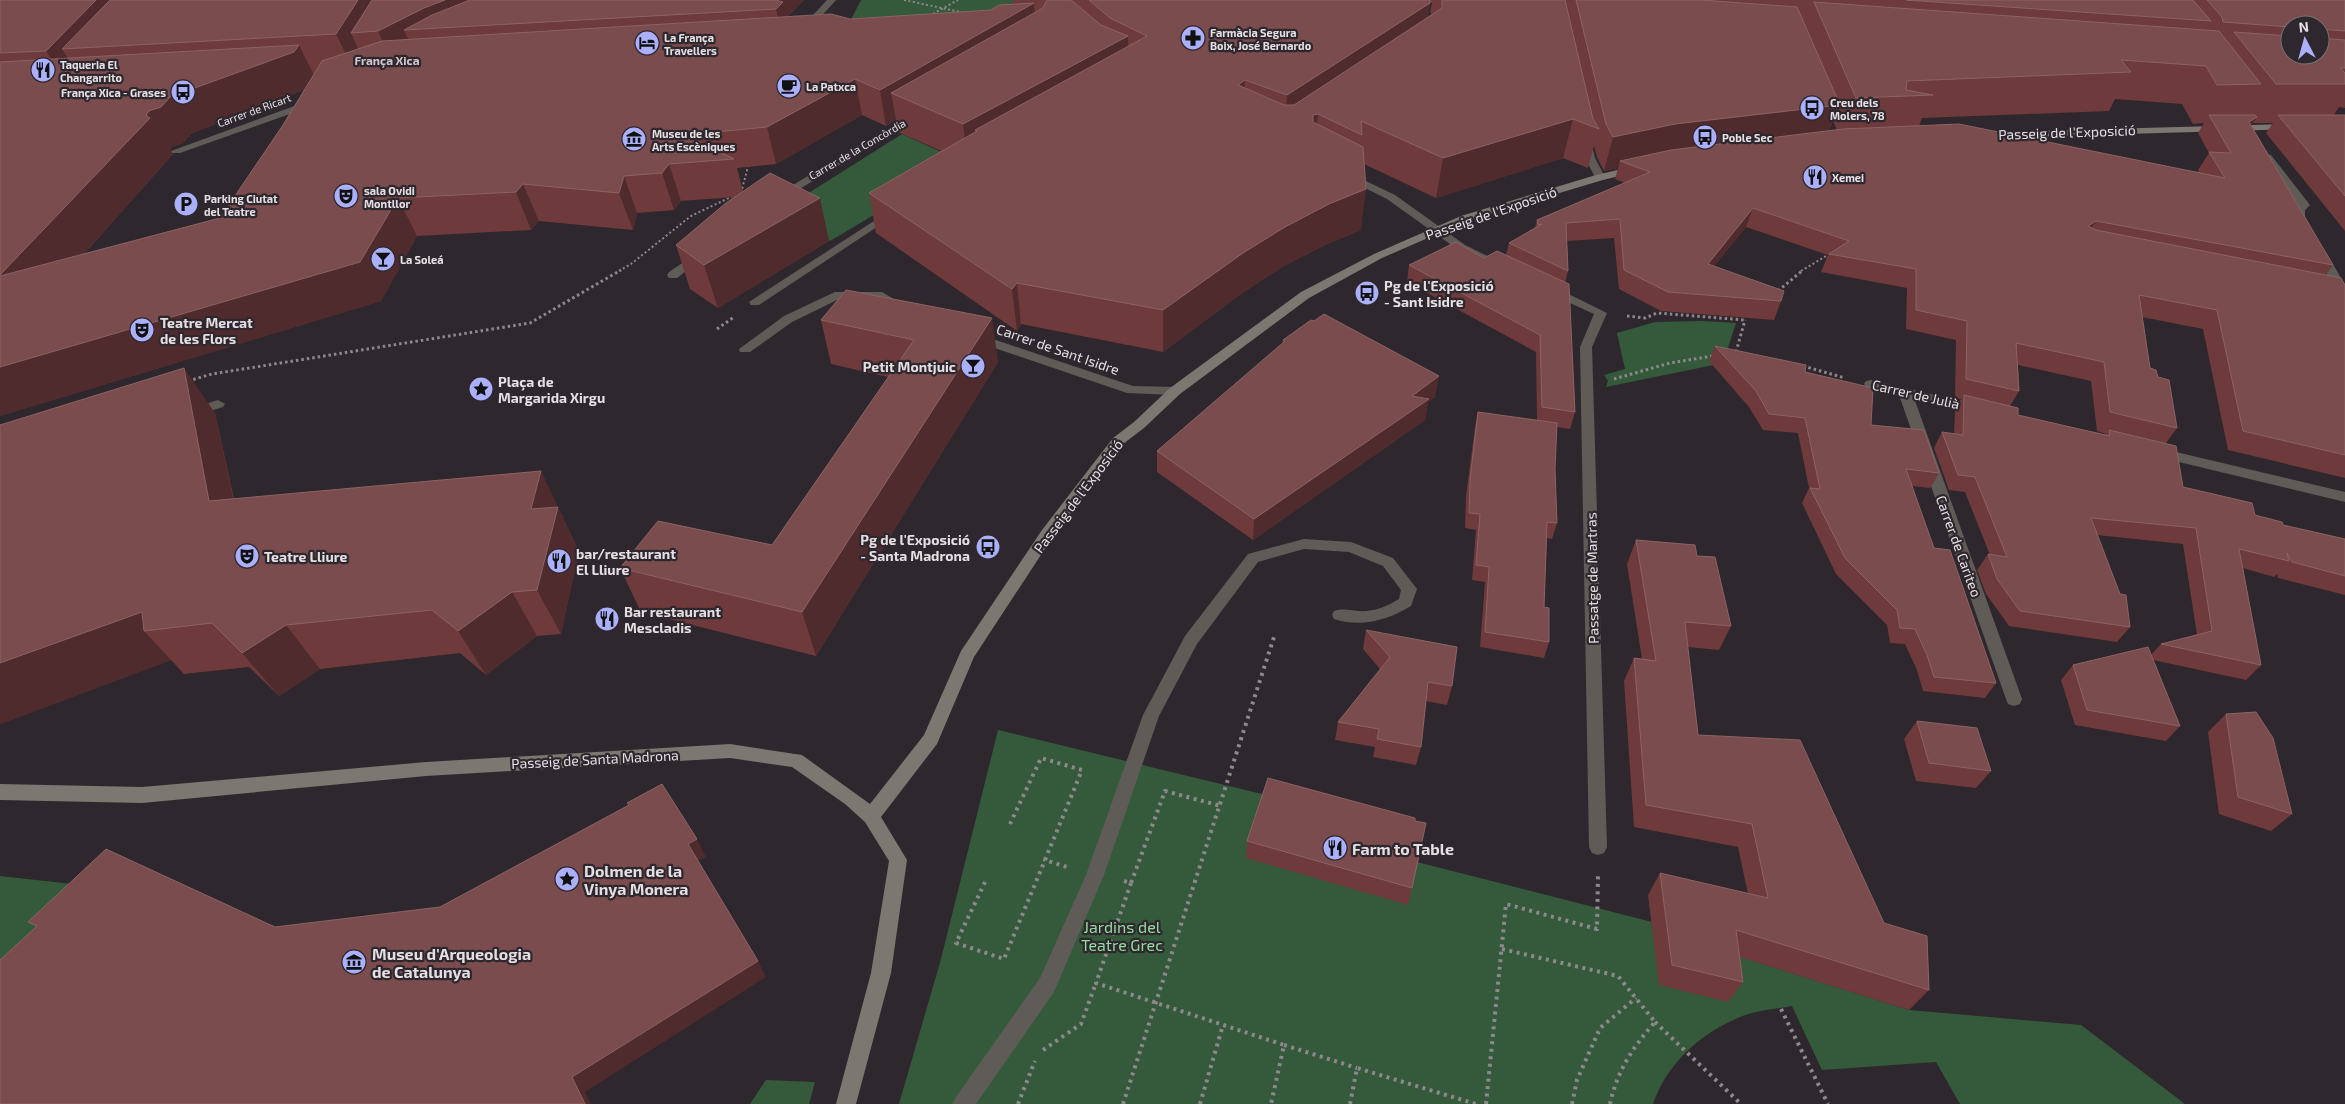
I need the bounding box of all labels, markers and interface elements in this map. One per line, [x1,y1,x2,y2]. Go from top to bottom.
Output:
north arrow [2280,15,2330,65]
text: N [2298,18,2310,36]
pharmacy icon: Farmàcia Segura Boix, José Bernardo [1180,25,1206,51]
place label: Farmàcia Segura Boix, José Bernardo [1210,26,1312,52]
hotel icon: La França Travellers [634,30,660,56]
place label: La França Travellers [664,31,717,57]
district label: França Xica [354,53,420,68]
restaurant icon: Taqueria El Changarrito [30,57,56,83]
place label: Taqueria El Changarrito [60,58,123,84]
cafe icon: La Patxca [776,73,802,99]
bus stop icon: França Xica - Grases [170,79,196,105]
place label: La Patxca [806,80,856,93]
place label: França Xica - Grases [61,86,166,100]
street label: Carrer de Ricart [215,91,293,129]
bus stop icon: Creu dels Molers, 78 [1799,95,1825,121]
place label: Creu dels Molers, 78 [1830,96,1885,122]
street label: Carrer de la Concòrdia [806,116,908,182]
street label: Passeig de l'Exposició [1998,121,2136,143]
bus stop icon: Poble Sec [1692,124,1718,150]
museum icon: Museu de les Arts Escèniques [621,126,647,152]
place label: Museu de les Arts Escèniques [652,127,735,153]
place label: Poble Sec [1722,131,1773,144]
restaurant icon: Xemei [1802,164,1828,190]
place label: Xemei [1832,171,1864,184]
theatre icon: sala Ovidi Montllor [333,183,359,209]
street label: Passeig de l'Exposició [1423,183,1559,243]
place label: sala Ovidi Montllor [364,184,415,210]
parking icon: Parking Ciutat del Teatre [173,191,199,217]
place label: Parking Ciutat del Teatre [204,192,278,218]
bar icon: La Soleá [370,246,396,272]
place label: La Soleá [400,253,444,266]
place label: Pg de l'Exposició - Sant Isidre [1384,277,1494,310]
bus stop icon: Pg de l'Exposició - Sant Isidre [1354,280,1380,306]
place label: Teatre Mercat de les Flors [160,314,253,347]
theatre icon: Teatre Mercat de les Flors [129,317,155,343]
street label: Carrer de Sant Isidre [994,320,1122,378]
bar icon: Petit Montjuic [960,353,986,379]
place label: Petit Montjuic [863,358,956,375]
place label: Plaça de Margarida Xirgu [498,373,605,406]
place icon: Plaça de Margarida Xirgu [468,376,494,402]
street label: Carrer de Julià [1871,376,1961,412]
street label: Passeig de l'Exposició [1030,436,1126,556]
street label: Carrer de Cariteo [1933,493,1985,599]
street label: Passatge de Martras [1582,512,1602,644]
place label: Pg de l'Exposició - Santa Madrona [860,531,970,564]
bus stop icon: Pg de l'Exposició - Santa Madrona [975,534,1001,560]
theatre icon: Teatre Lliure [234,543,260,569]
place label: bar/restaurant El Lliure [576,545,676,578]
place label: Teatre Lliure [264,548,348,565]
restaurant icon: bar/restaurant El Lliure [546,548,572,574]
place label: Bar restaurant Mescladis [624,603,721,636]
restaurant icon: Bar restaurant Mescladis [594,606,620,632]
street label: Passeig de Santa Madrona [511,746,679,772]
restaurant icon: Farm to Table [1322,835,1348,861]
place label: Farm to Table [1352,839,1454,858]
place label: Dolmen de la Vinya Monera [584,861,688,899]
place icon: Dolmen de la Vinya Monera [554,866,580,892]
park label: Jardins del Teatre Grec [1081,917,1163,954]
place label: Museu d'Arqueologia de Catalunya [372,944,531,982]
museum icon: Museu d'Arqueologia de Catalunya [341,949,367,975]

